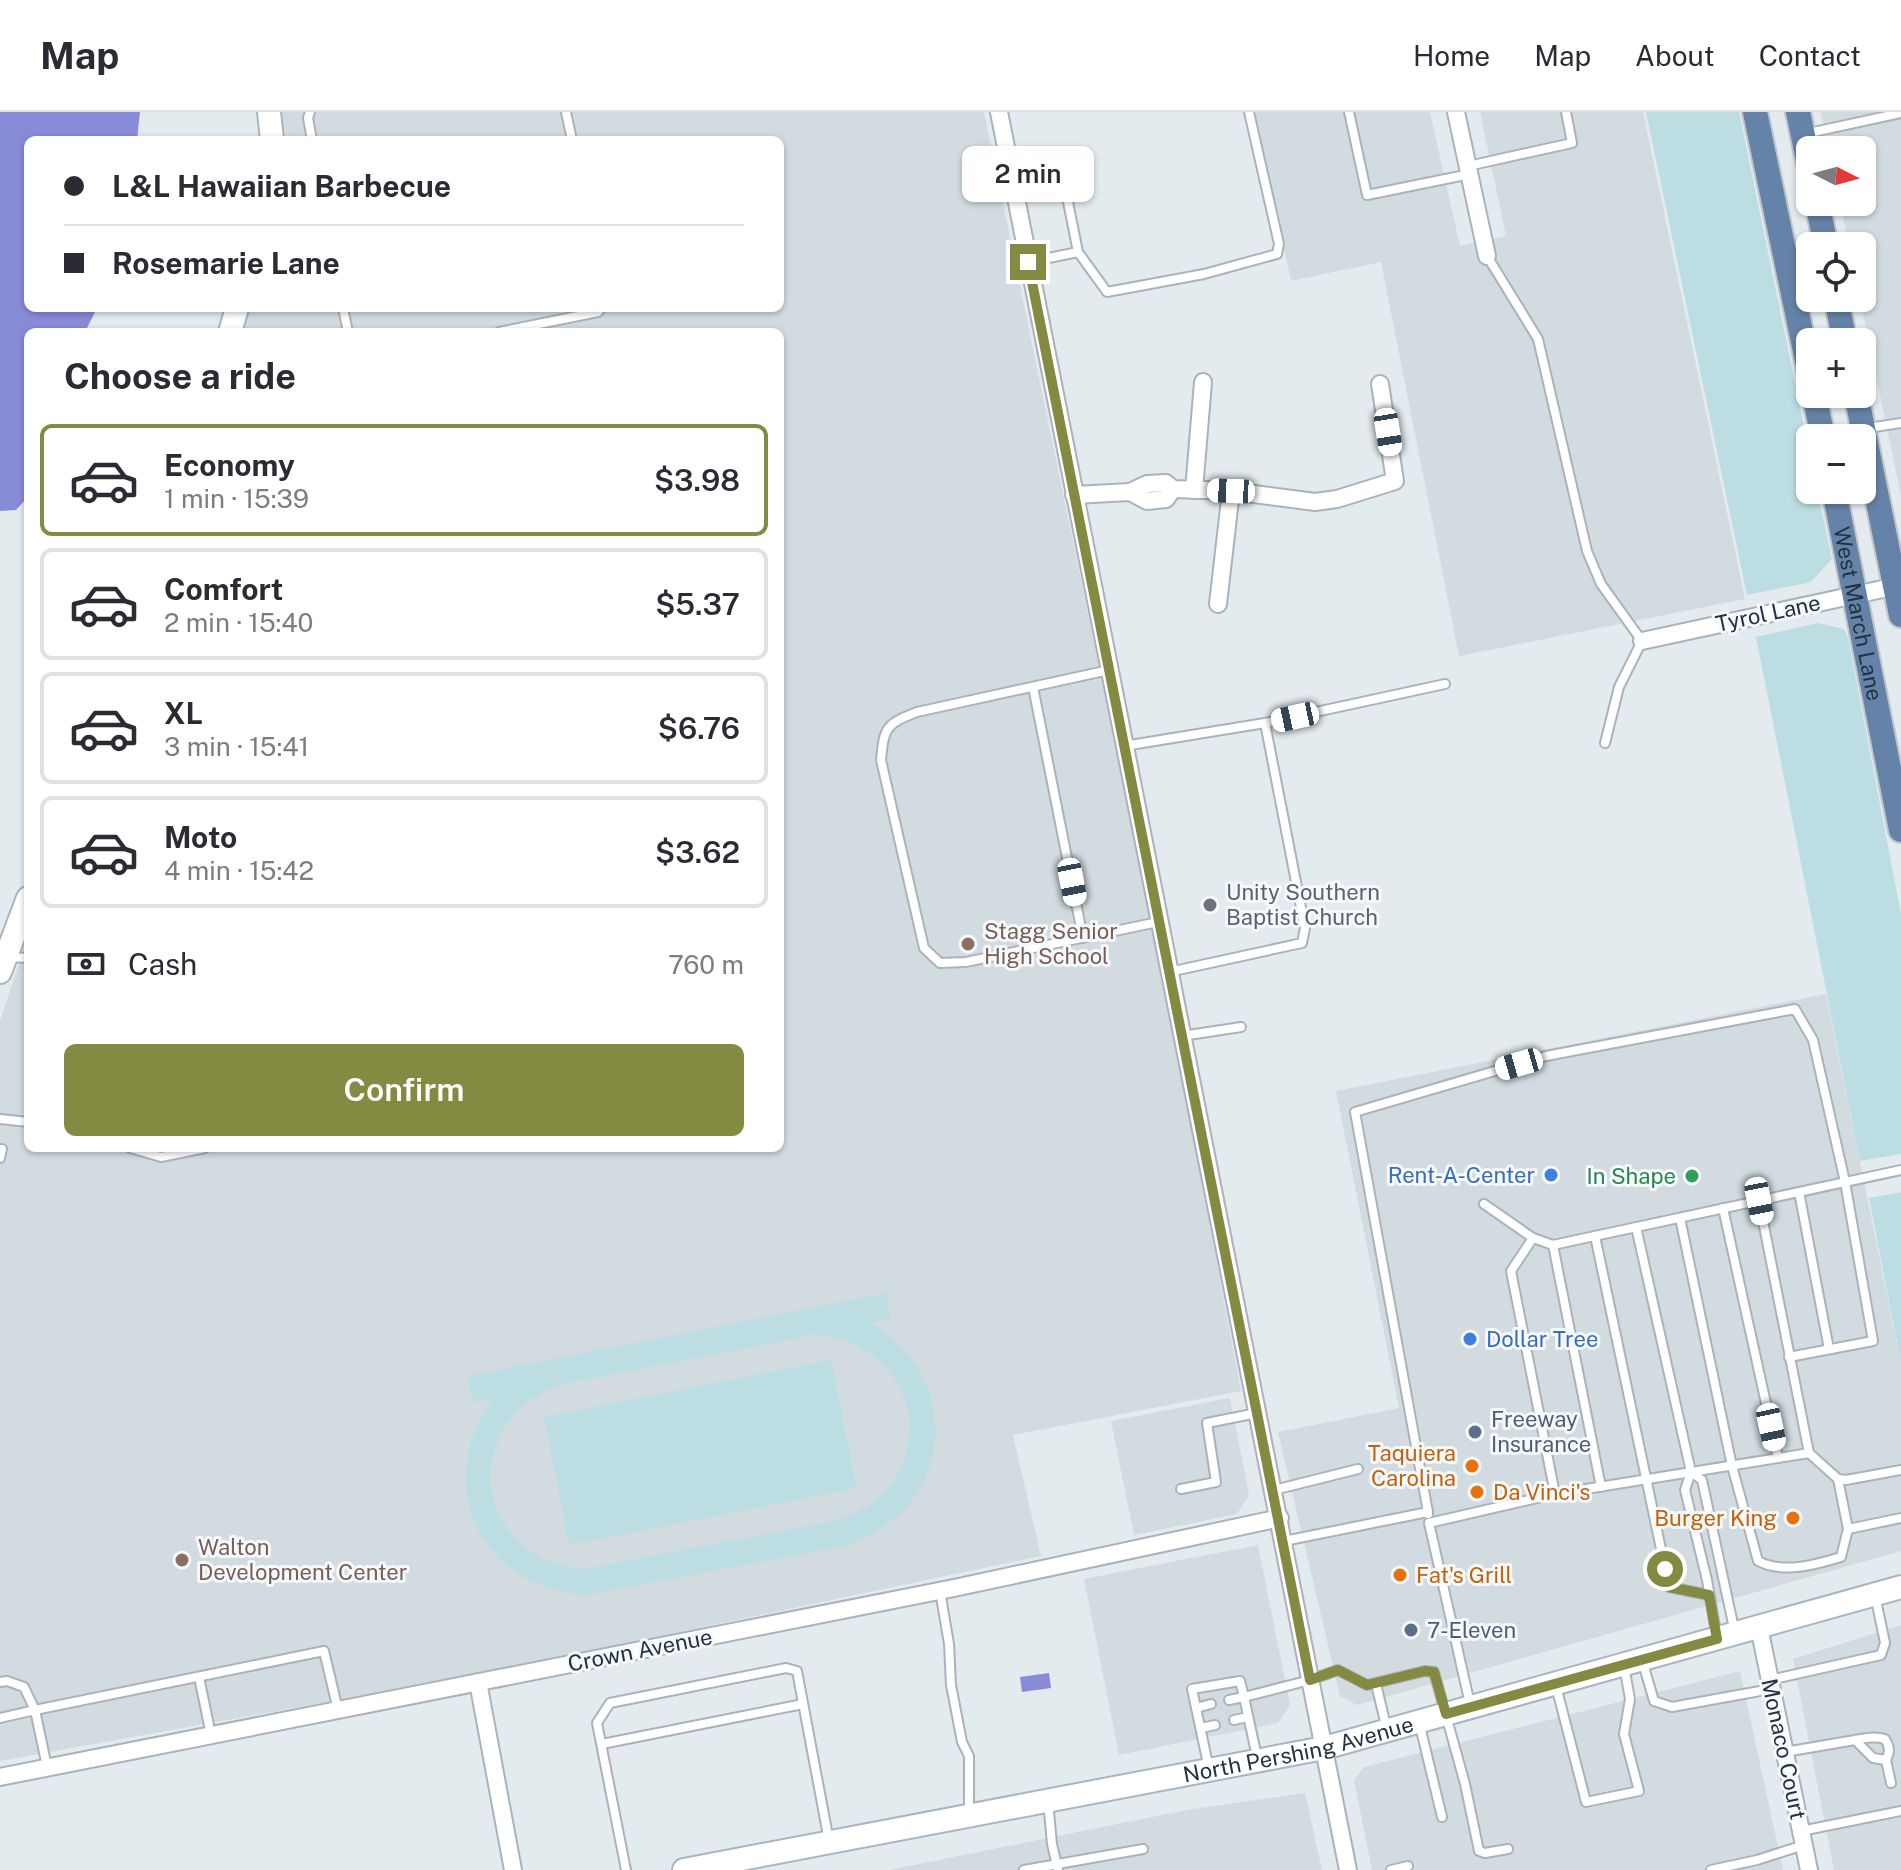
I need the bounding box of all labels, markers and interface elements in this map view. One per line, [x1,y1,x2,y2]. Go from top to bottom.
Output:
text: Map [40,33,119,78]
text: Home [1413,39,1490,72]
text: Map [1534,39,1591,72]
text: About [1635,39,1715,72]
text: Contact [1759,39,1861,72]
north arrow [1796,136,1876,216]
map controls [1796,136,1876,504]
callout: 2 min [962,146,1094,202]
text: 2 min [994,158,1062,189]
text: L&L Hawaiian Barbecue [112,168,451,204]
button: locate [1796,232,1876,312]
route end [1010,244,1046,280]
text: Rosemarie Lane [112,245,340,281]
button: + [1796,328,1876,408]
text: Choose a ride [64,355,296,397]
car [1372,406,1404,458]
button: − [1796,424,1876,504]
icon: car [68,444,140,516]
text: Economy [164,447,295,483]
text: $3.98 [654,462,740,498]
car [1207,478,1255,504]
text: 1 min · 15:39 [164,483,309,514]
street label: West March Lane [1829,524,1888,703]
icon: car [68,568,140,640]
text: Comfort [164,571,283,607]
text: $5.37 [655,586,740,622]
street label: Tyrol Lane [1713,589,1823,637]
text: 2 min · 15:40 [164,607,314,638]
icon: car [68,692,140,764]
text: XL [164,695,203,731]
car [1269,700,1321,734]
text: $6.76 [658,710,740,746]
text: 3 min · 15:41 [164,731,309,762]
icon: car [68,816,140,888]
text: Moto [164,819,237,855]
text: $3.62 [655,834,740,870]
text: 4 min · 15:42 [164,855,314,886]
car [1056,856,1088,908]
place label: Unity Southern Baptist Church [1226,879,1380,930]
marker: Unity Southern Baptist Church [1201,896,1219,914]
place label: Stagg Senior High School [984,918,1118,969]
marker: Stagg Senior High School [959,935,977,953]
icon: cash [64,942,108,986]
text: Cash [128,946,197,982]
text: 760 m [668,949,744,980]
button: Confirm [64,1044,744,1136]
car [1493,1046,1545,1082]
place label: Rent-A-Center [1388,1162,1535,1188]
place label: In Shape [1587,1163,1676,1189]
marker: Rent-A-Center [1542,1166,1560,1184]
marker: In Shape [1683,1167,1701,1185]
car [1743,1175,1775,1227]
place label: Dollar Tree [1486,1326,1598,1352]
marker: Dollar Tree [1461,1330,1479,1348]
car [1754,1401,1788,1453]
place label: Freeway Insurance [1491,1406,1591,1457]
marker: Freeway Insurance [1466,1423,1484,1441]
place label: Taquiera Carolina [1368,1440,1456,1491]
marker: Taquiera Carolina [1463,1457,1481,1475]
place label: Da Vinci's [1493,1479,1590,1505]
marker: Da Vinci's [1468,1483,1486,1501]
place label: Burger King [1654,1505,1777,1531]
marker: Burger King [1784,1509,1802,1527]
place label: Walton Development Center [198,1534,407,1585]
marker: Walton Development Center [173,1551,191,1569]
route start [1647,1551,1683,1587]
place label: Fat's Grill [1416,1562,1512,1588]
marker: Fat's Grill [1391,1566,1409,1584]
place label: 7-Eleven [1427,1617,1516,1643]
marker: 7-Eleven [1402,1621,1420,1639]
street label: Crown Avenue [566,1623,714,1677]
street label: Monaco Court [1756,1676,1812,1822]
street label: North Pershing Avenue [1181,1711,1416,1788]

